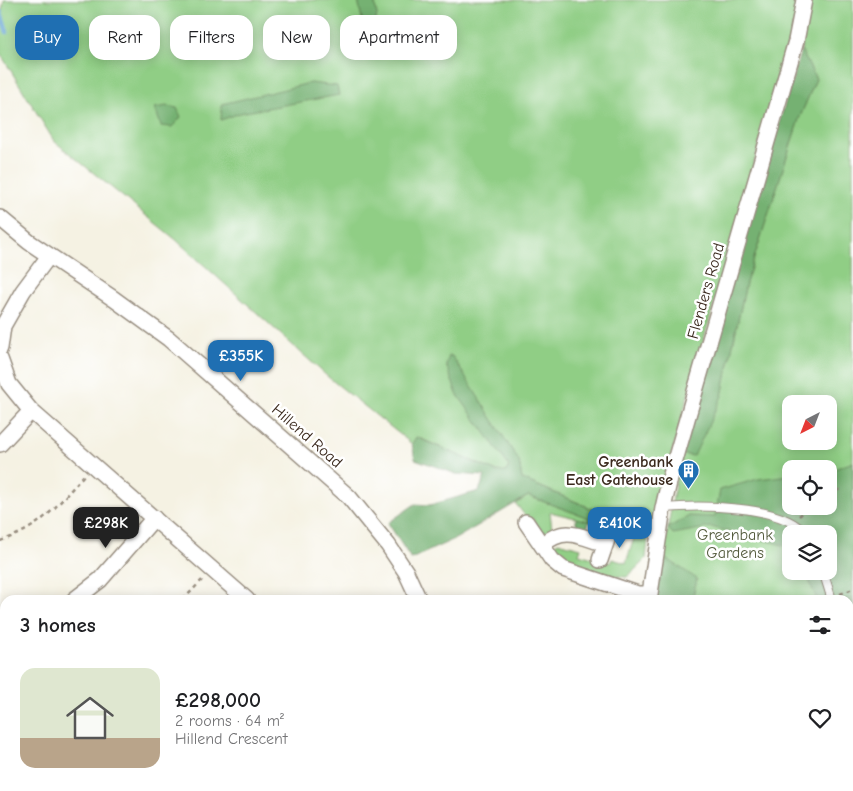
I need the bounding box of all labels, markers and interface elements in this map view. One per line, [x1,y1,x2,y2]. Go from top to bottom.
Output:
chip: Buy [15,15,79,60]
chip: Rent [89,15,160,60]
chip: Filters [170,15,253,60]
chip: New [263,15,330,60]
chip: Apartment [340,15,457,60]
street label: Flenders Road [684,241,728,341]
pin: £355K [206,340,276,382]
text: £355K [219,347,263,365]
north arrow [782,395,838,450]
map controls [782,395,837,580]
street label: Hillend Road [268,401,346,471]
place label: Greenbank East Gatehouse [566,453,673,489]
building icon: Greenbank East Gatehouse [677,459,701,490]
button: locate [782,460,837,515]
pin: £298K [71,506,141,549]
pin: £410K [585,506,655,549]
text: £298K [84,514,128,532]
text: £410K [599,514,641,532]
button: layers [782,525,837,580]
park label: Greenbank Gardens [697,526,773,562]
icon: filters [806,611,834,639]
text: 3 homes [20,613,96,637]
icon: home [60,688,120,748]
text: £298,000 [175,688,261,712]
icon: heart [806,704,834,732]
text: 2 rooms · 64 m² [175,712,284,730]
text: Hillend Crescent [175,730,288,748]

